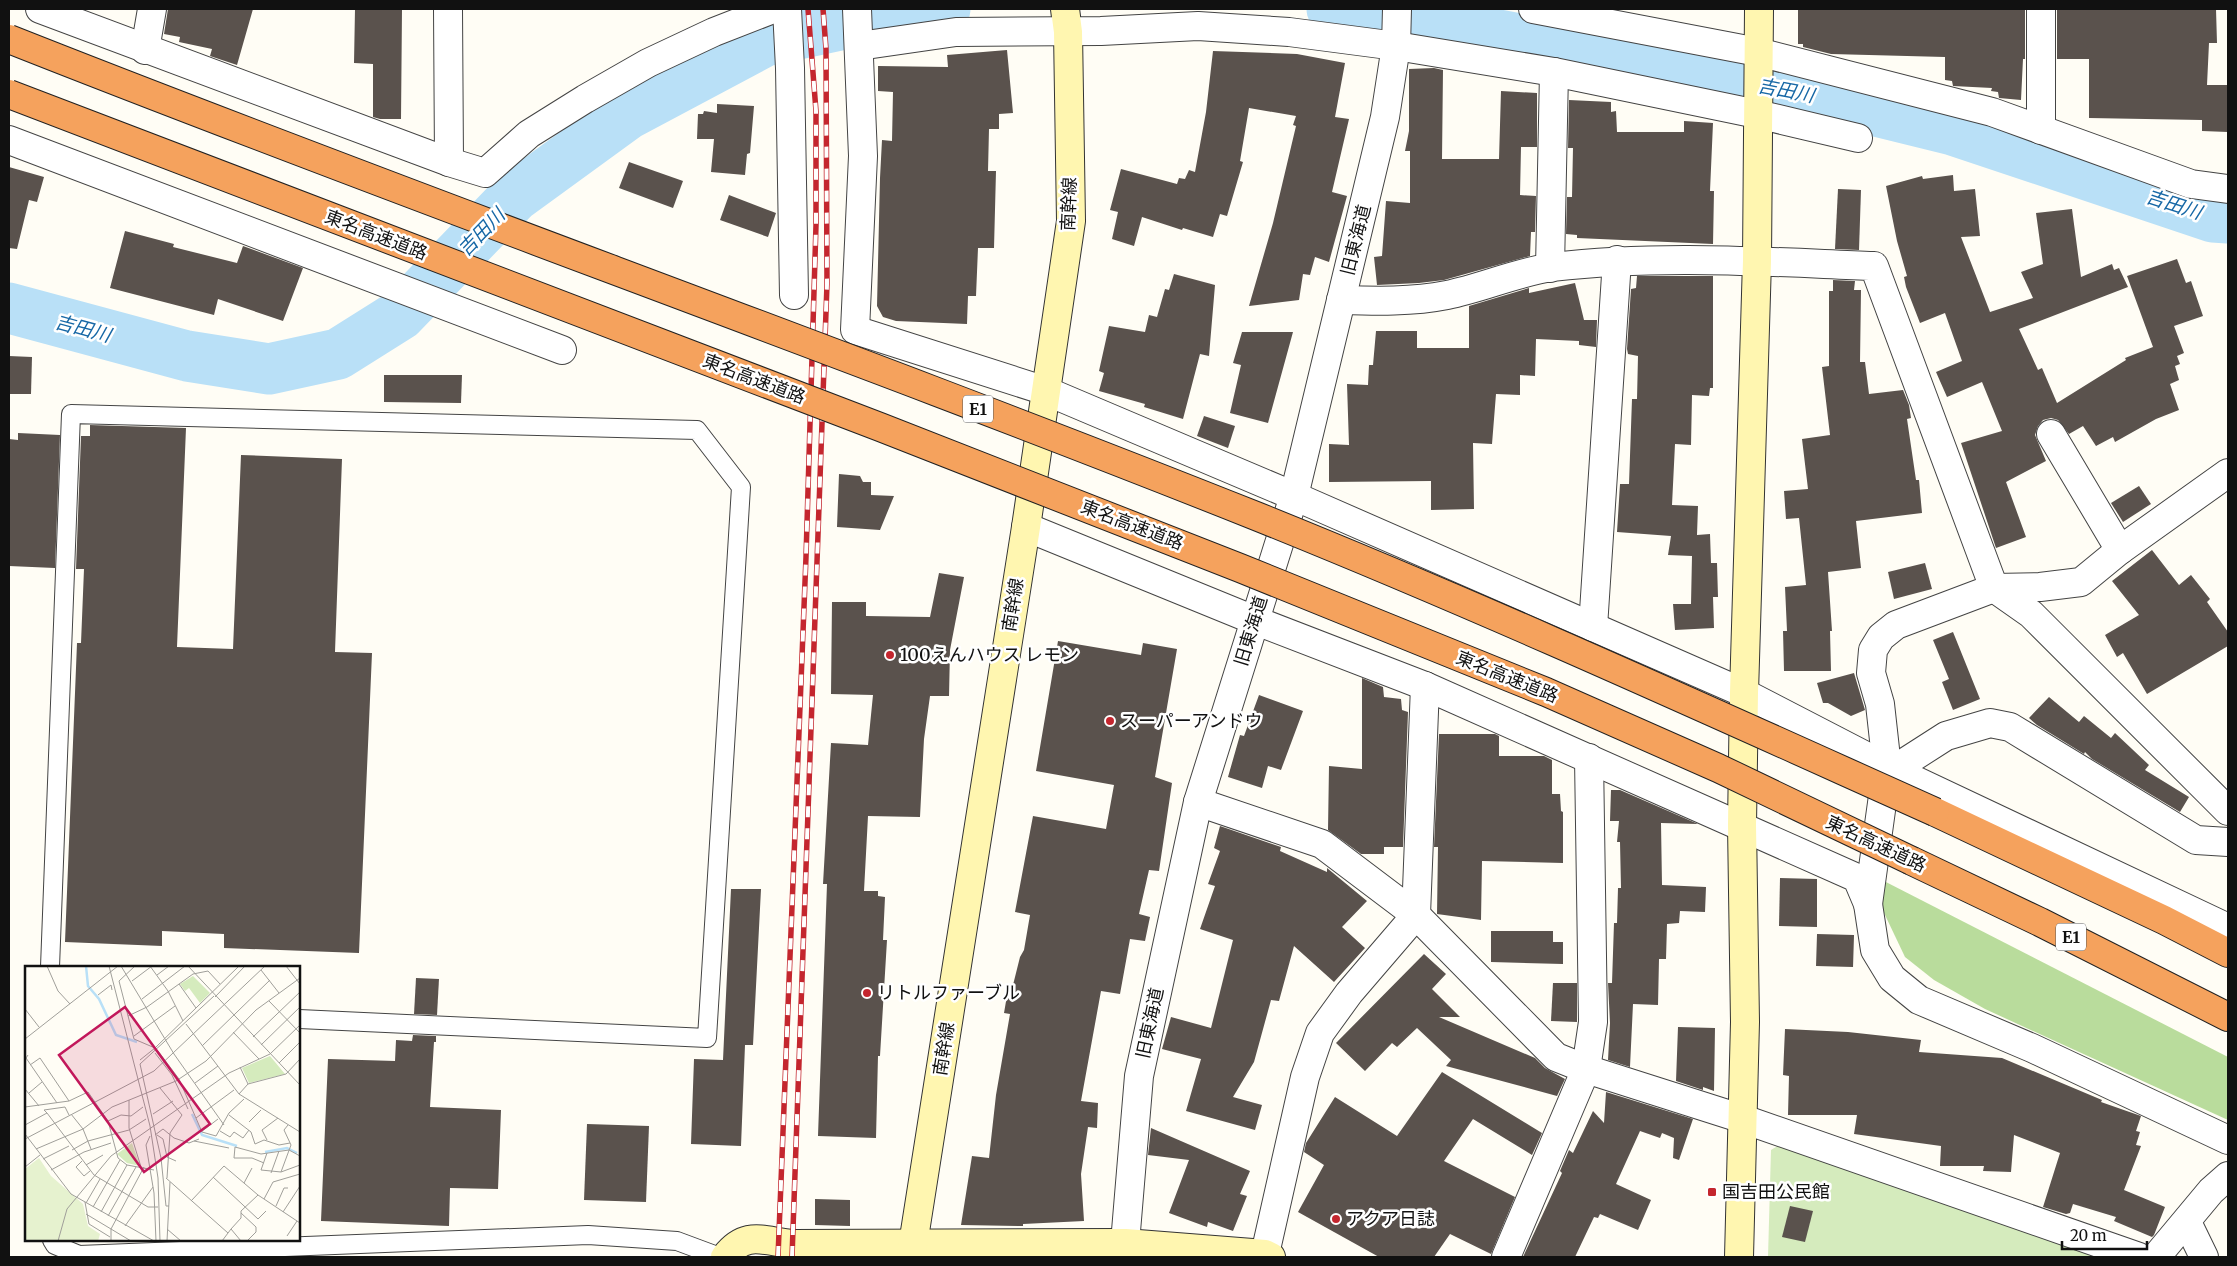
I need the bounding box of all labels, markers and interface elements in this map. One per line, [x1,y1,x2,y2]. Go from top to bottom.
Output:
water label: 吉田川 [1756,73,1818,108]
street label: 南幹線 [1056,177,1081,231]
water label: 吉田川 [2143,184,2207,225]
water label: 吉田川 [453,202,511,261]
street label: 旧東海道 [1336,202,1375,278]
street label: 東名高速道路 [322,204,431,265]
water label: 吉田川 [52,309,116,347]
street label: 東名高速道路 [700,348,809,409]
road number: E1 [963,396,993,422]
street label: 東名高速道路 [1078,494,1187,555]
street label: 南幹線 [997,576,1028,633]
street label: 旧東海道 [1229,593,1272,669]
place label: 100えんハウス レモン [900,643,1079,666]
street label: 東名高速道路 [1453,646,1562,707]
marker: 100えんハウス レモン [884,649,896,661]
place label: スーパーアンドウ [1120,709,1262,732]
marker: スーパーアンドウ [1104,715,1116,727]
street label: 東名高速道路 [1822,810,1930,877]
road number: E1 [2056,924,2086,950]
inset map [25,966,300,1241]
place label: リトルファーブル [877,981,1020,1004]
street label: 旧東海道 [1131,985,1168,1061]
marker: リトルファーブル [861,987,873,999]
street label: 南幹線 [928,1020,959,1077]
place label: 国吉田公民館 [1722,1180,1830,1203]
marker: 国吉田公民館 [1706,1186,1718,1198]
place label: アクア日誌 [1346,1207,1435,1230]
marker: アクア日誌 [1330,1213,1342,1225]
scale bar [2062,1218,2147,1250]
text: 20 m [2070,1226,2107,1245]

